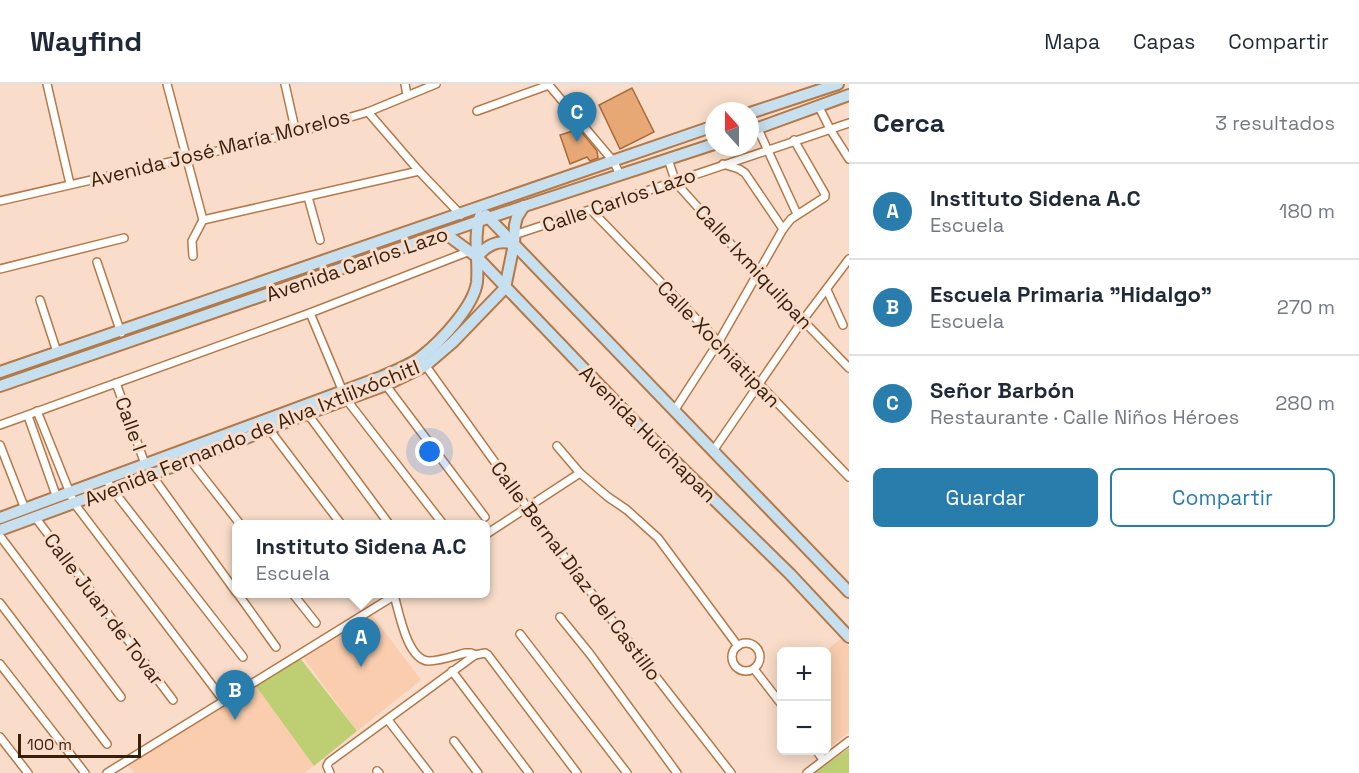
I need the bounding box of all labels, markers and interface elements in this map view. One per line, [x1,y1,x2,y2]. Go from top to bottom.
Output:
text: Wayfind [30,23,142,59]
text: Mapa [1044,28,1100,55]
text: Capas [1133,28,1195,55]
text: Compartir [1228,28,1329,55]
pin: C [558,92,596,142]
north arrow [705,102,759,156]
street label: Avenida José María Morelos [87,103,353,193]
text: Cerca [873,106,945,140]
text: 3 resultados [1215,110,1335,136]
street label: Calle Carlos Lazo [539,162,699,238]
text: Instituto Sidena A.C [930,184,1141,212]
text: A [886,198,899,224]
text: 180 m [1279,198,1335,224]
street label: Calle Ixmiquilpan [689,199,819,335]
text: Escuela [930,212,1004,238]
street label: Avenida Carlos Lazo [263,221,451,307]
street label: Calle Xochiatipan [652,275,786,413]
text: Escuela Primaria "Hidalgo" [930,280,1212,308]
text: B [886,294,899,320]
text: 270 m [1277,294,1335,320]
text: Escuela [930,308,1004,334]
street label: Avenida Fernando de Alva Ixtlilxóchitl [81,354,423,512]
street label: Avenida Huichapan [574,360,722,508]
text: Señor Barbón [930,376,1074,404]
text: C [886,390,899,416]
text: 280 m [1275,390,1335,416]
street label: Calle I [109,393,153,455]
text: Restaurante · Calle Niños Héroes [930,404,1239,430]
your location [415,437,444,466]
street label: Calle Bernal Díaz del Castillo [485,456,667,686]
button: Guardar [873,468,1098,527]
button: Compartir [1110,468,1335,527]
popup [232,520,490,598]
street label: Calle Juan de Tovar [38,528,170,690]
text: Instituto Sidena A.C [256,532,466,560]
text: Escuela [256,560,330,586]
pin: A [342,618,380,667]
map controls [777,647,831,755]
button: + [777,647,831,701]
pin: B [216,670,254,720]
button: − [777,701,831,755]
scale bar [18,731,141,758]
text: 100 m [27,734,72,755]

